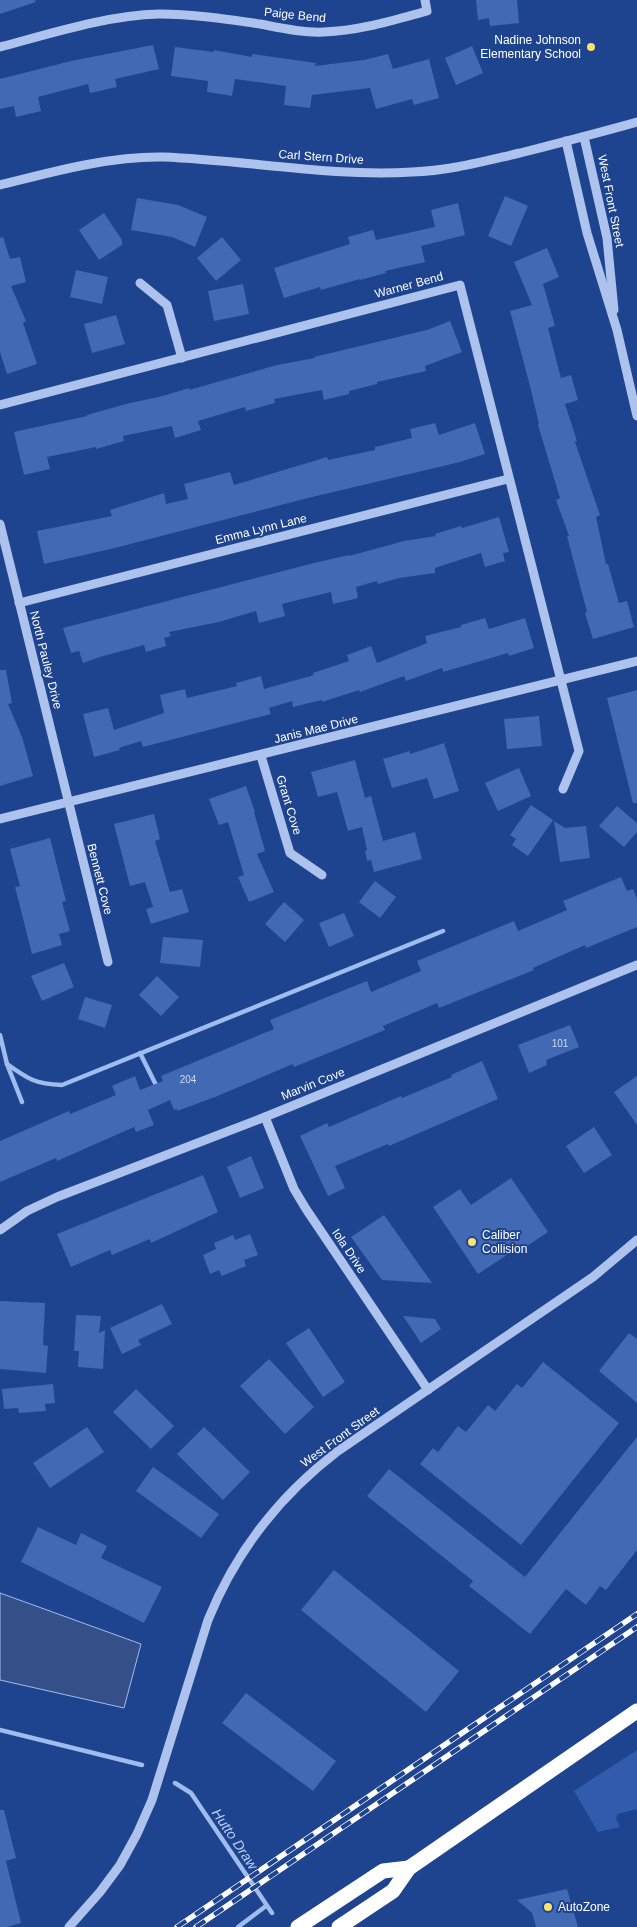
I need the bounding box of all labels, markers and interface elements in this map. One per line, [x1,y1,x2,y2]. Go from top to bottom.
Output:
street label: Paige Bend [263,5,327,25]
place label: Nadine Johnson Elementary School [480,33,581,61]
marker: Nadine Johnson Elementary School [585,41,597,53]
street label: Carl Stern Drive [278,147,364,167]
street label: West Front Street [595,154,627,249]
street label: Warner Bend [373,269,445,301]
street label: Emma Lynn Lane [214,511,308,547]
street label: North Pauley Drive [27,609,65,711]
street label: Janis Mae Drive [273,712,360,746]
street label: Grant Cove [273,774,305,837]
street label: Bennett Cove [84,842,116,916]
house number: 101 [552,1038,569,1049]
street label: Marvin Cove [279,1065,347,1103]
house number: 204 [180,1074,197,1085]
street label: Iola Drive [329,1226,369,1276]
place label: Caliber Collision [482,1228,527,1256]
marker: Caliber Collision [466,1236,478,1248]
street label: West Front Street [298,1403,383,1470]
water label: Hutto Draw [209,1805,262,1873]
place label: AutoZone [558,1900,610,1914]
marker: AutoZone [542,1901,554,1913]

